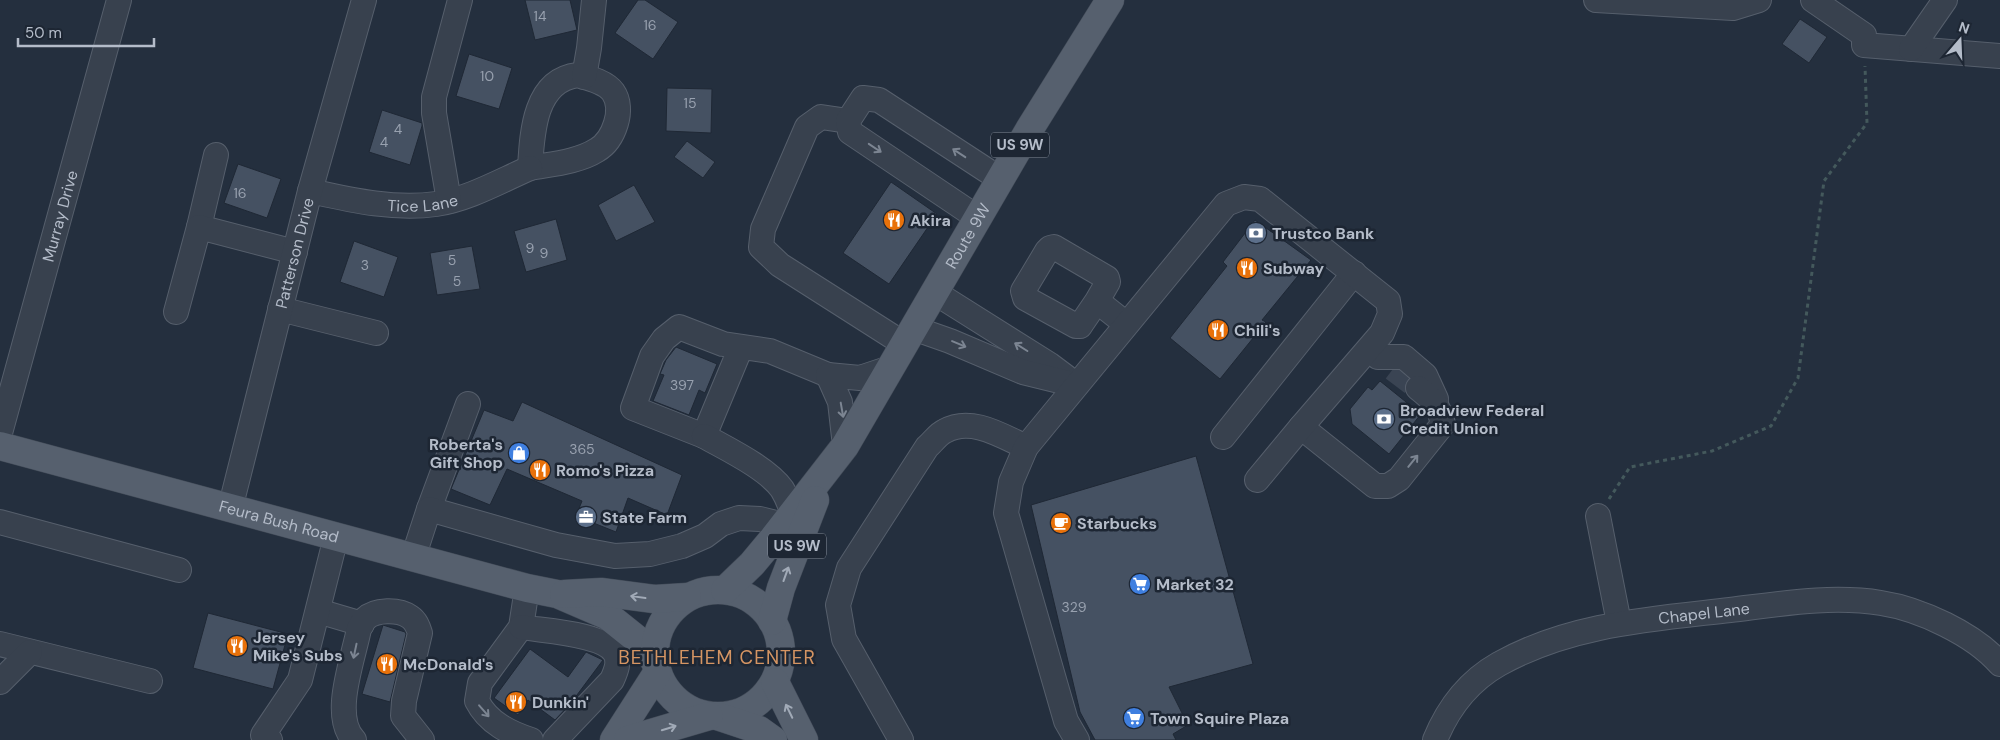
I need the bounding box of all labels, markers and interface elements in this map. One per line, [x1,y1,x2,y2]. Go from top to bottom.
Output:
house number: 14 [534,7,547,25]
scale bar [18,15,154,47]
north arrow [1935,15,1985,65]
house number: 16 [643,16,657,34]
text: N [1956,18,1972,38]
text: 50 m [25,23,62,43]
house number: 10 [480,67,494,85]
house number: 15 [684,94,696,112]
house number: 4 [394,120,403,138]
road number: US 9W [991,132,1049,158]
house number: 4 [380,133,389,151]
one-way arrow [868,143,882,153]
one-way arrow [953,148,967,158]
street label: Murray Drive [37,168,82,264]
house number: 16 [233,184,247,202]
street label: Tice Lane [387,189,460,216]
street label: Patterson Drive [270,195,318,311]
street label: Route 9W [940,199,995,272]
restaurant icon: Akira [882,208,906,232]
place label: Akira [910,210,951,231]
bank icon: Trustco Bank [1244,221,1268,245]
place label: Trustco Bank [1272,223,1375,244]
house number: 9 [526,239,535,257]
house number: 9 [540,244,549,262]
house number: 5 [448,251,456,269]
house number: 3 [361,256,369,274]
restaurant icon: Subway [1235,256,1259,280]
place label: Subway [1263,258,1325,279]
house number: 5 [453,272,461,290]
restaurant icon: Chili's [1206,318,1230,342]
place label: Chili's [1234,320,1280,341]
one-way arrow [951,340,966,350]
one-way arrow [1015,342,1029,352]
house number: 397 [670,376,694,394]
place label: Broadview Federal Credit Union [1400,400,1544,439]
one-way arrow [837,401,847,417]
bank icon: Broadview Federal Credit Union [1372,407,1396,431]
place label: Roberta's Gift Shop [429,434,503,473]
house number: 365 [569,440,595,458]
shop icon: Roberta's Gift Shop [507,441,531,465]
one-way arrow [1407,455,1418,468]
restaurant icon: Romo's Pizza [528,458,552,482]
place label: Romo's Pizza [556,460,654,481]
street label: Feura Bush Road [217,495,341,547]
office icon: State Farm [574,505,598,529]
place label: State Farm [602,507,687,528]
cafe icon: Starbucks [1049,511,1073,535]
place label: Starbucks [1077,513,1157,534]
road number: US 9W [768,534,826,558]
one-way arrow [782,567,791,582]
supermarket icon: Market 32 [1128,572,1152,596]
place label: Market 32 [1156,574,1234,595]
one-way arrow [631,592,647,602]
street label: Chapel Lane [1657,597,1751,629]
house number: 329 [1062,598,1087,616]
place label: Jersey Mike's Subs [253,627,343,666]
restaurant icon: Jersey Mike's Subs [225,634,249,658]
one-way arrow [350,643,359,659]
district label: BETHLEHEM CENTER [618,645,816,670]
restaurant icon: McDonald's [375,652,399,676]
place label: McDonald's [403,654,494,675]
restaurant icon: Dunkin' [504,690,528,714]
place label: Dunkin' [532,692,589,713]
one-way arrow [784,704,793,719]
one-way arrow [479,705,490,718]
supermarket icon: Town Squire Plaza [1122,706,1146,730]
place label: Town Squire Plaza [1150,708,1289,729]
one-way arrow [660,723,676,733]

